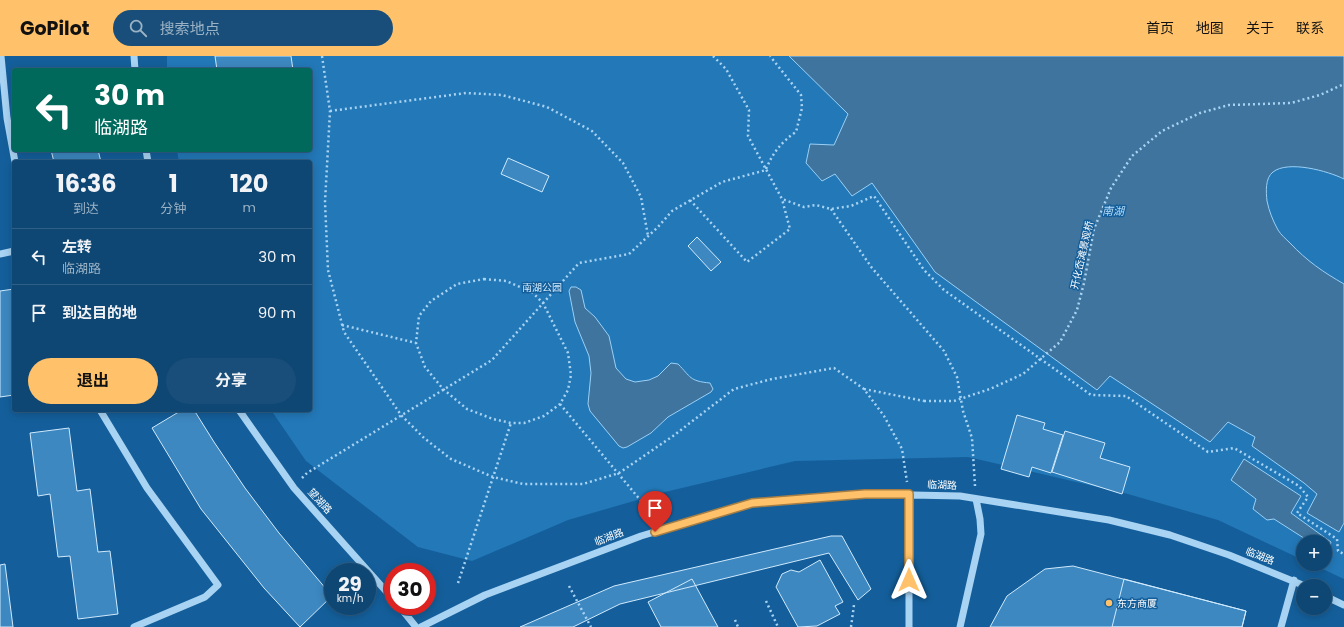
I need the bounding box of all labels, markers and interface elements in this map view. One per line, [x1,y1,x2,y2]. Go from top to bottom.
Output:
search box [113,10,393,46]
text: GoPilot [20,15,89,42]
icon: search [127,17,149,39]
text: 搜索地点 [159,18,219,39]
text: 首页 [1146,18,1174,38]
text: 地图 [1196,18,1224,38]
text: 关于 [1246,18,1274,38]
text: 联系 [1296,18,1324,38]
text: 30 m [94,76,165,115]
icon: left [28,84,80,136]
text: 临湖路 [94,115,148,140]
text: 16:36 [56,167,117,200]
text: 1 [169,167,178,200]
text: 120 [230,167,268,200]
text: m [242,198,256,217]
text: 到达 [73,199,99,218]
text: 分钟 [160,199,186,218]
water label: 南湖 [1102,203,1126,219]
street label: 开化岙滩景观桥 [1067,219,1097,291]
text: 左转 [62,236,92,257]
icon: left [28,246,50,268]
text: 30 m [258,246,296,267]
text: 临湖路 [62,259,101,278]
park label: 南湖公园 [522,280,562,295]
icon: arrive [28,302,50,324]
text: 到达目的地 [62,302,137,323]
text: 90 m [258,302,296,323]
button: 退出 [28,358,158,404]
button: 分享 [166,358,296,404]
street label: 临湖路 [927,477,957,493]
street label: 望湖路 [304,485,336,517]
pin [638,491,672,532]
icon: arrive [644,497,666,519]
street label: 临湖路 [592,525,626,549]
map controls [1296,535,1332,615]
button: + [1296,535,1332,571]
street label: 临湖路 [1243,543,1277,569]
position arrow [888,559,930,601]
speed limit sign: 30 [384,563,436,615]
text: 29 [338,570,362,598]
button: − [1296,579,1332,615]
text: km/h [337,591,363,606]
place label: 东方商厦 [1117,596,1157,611]
marker: 东方商厦 [1104,598,1114,608]

